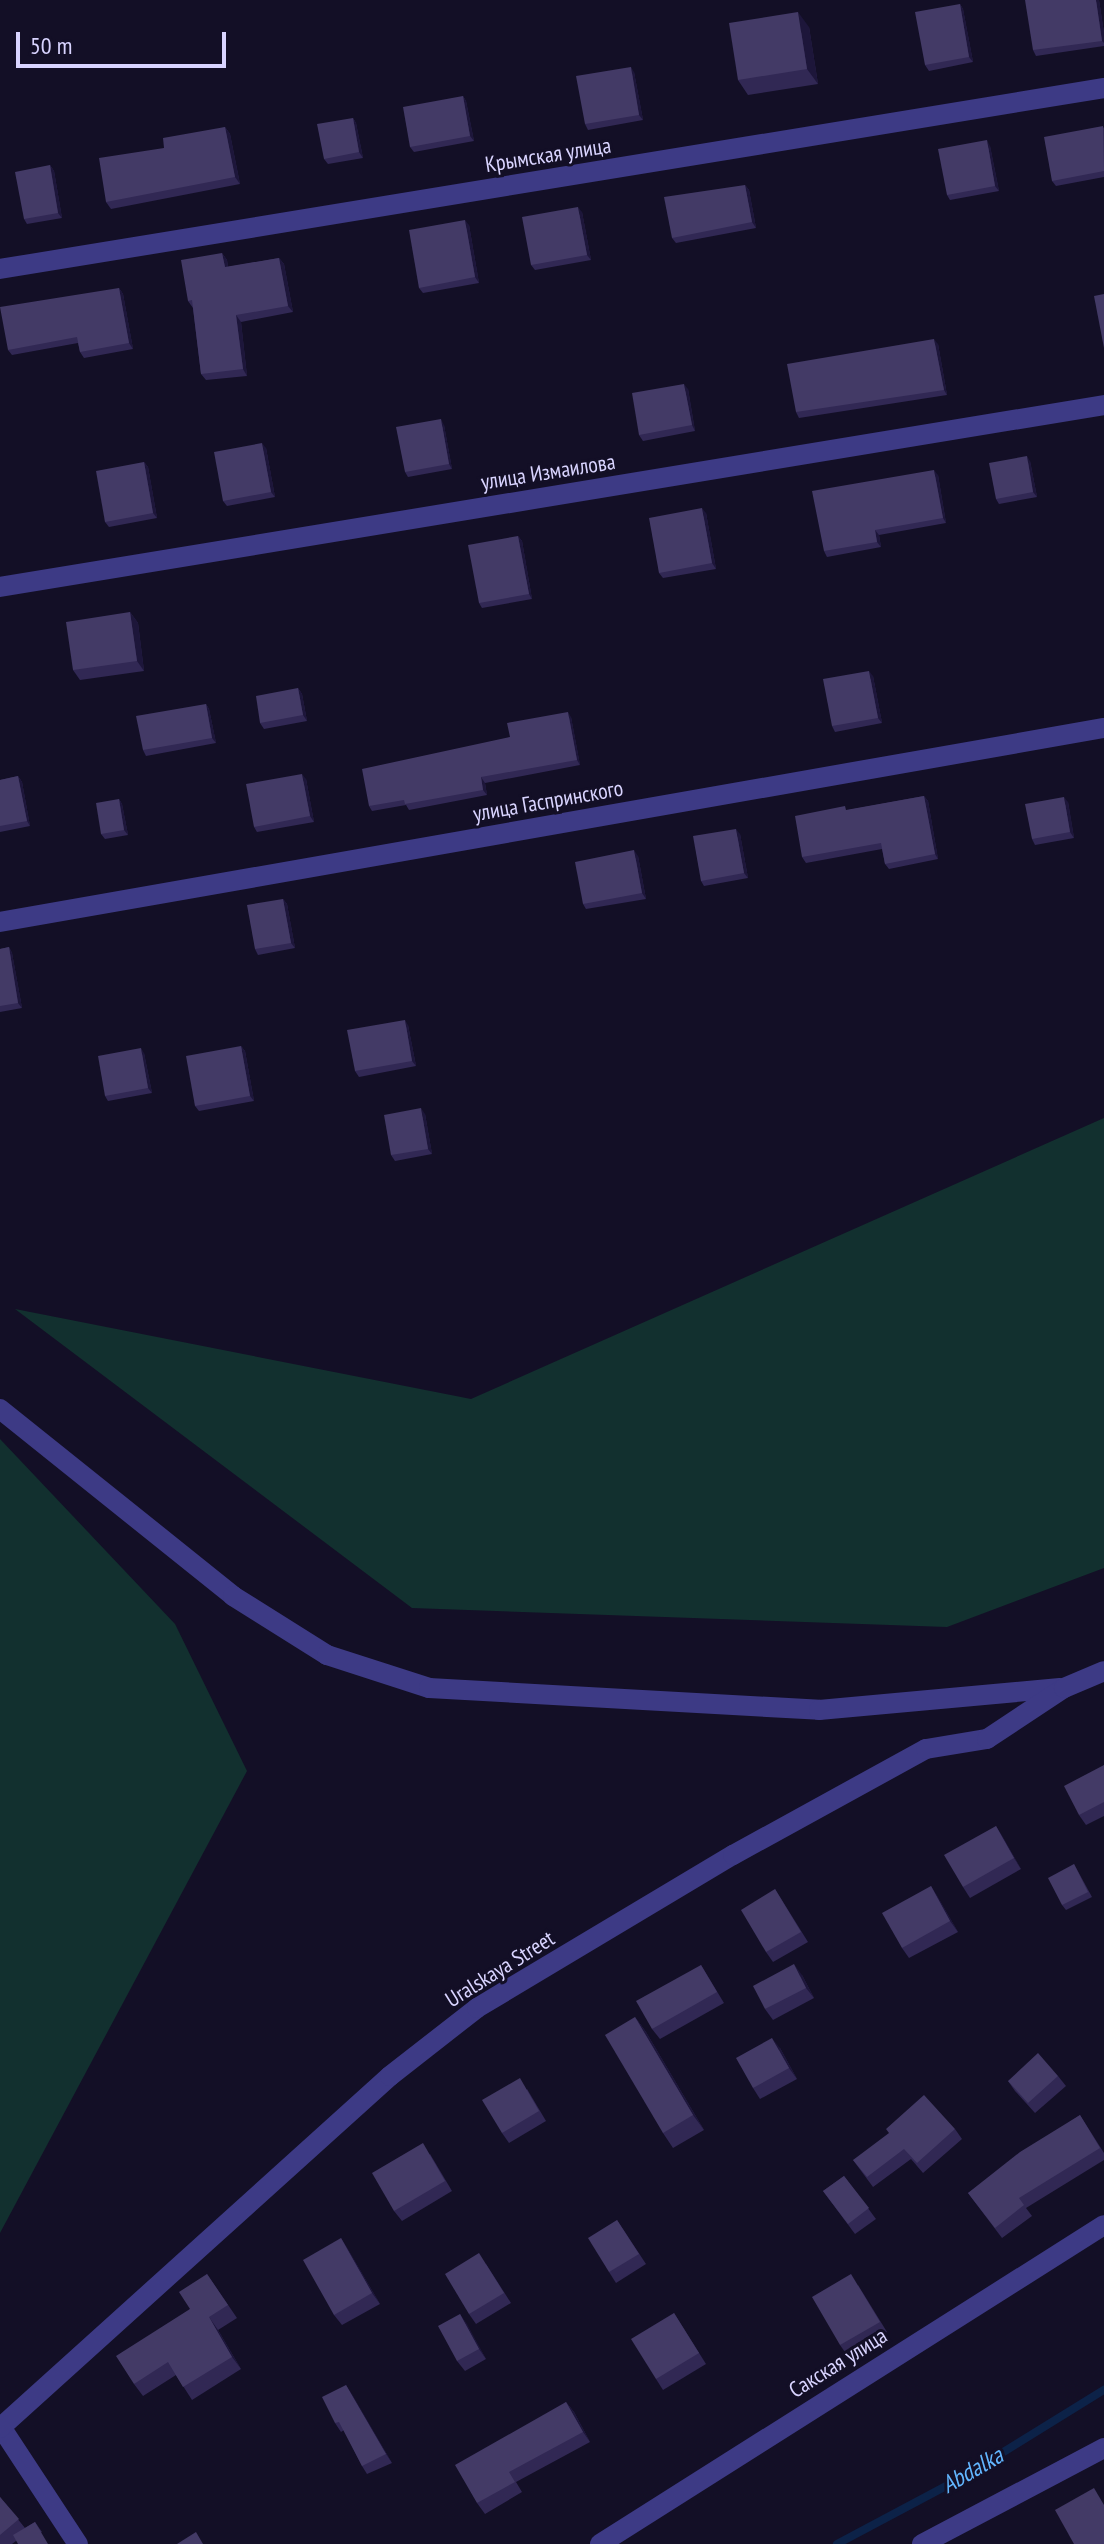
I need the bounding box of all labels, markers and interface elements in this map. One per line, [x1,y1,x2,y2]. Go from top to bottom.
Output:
scale bar [20,16,230,66]
text: 50 m [30,30,72,61]
street label: Крымская улица [483,132,613,178]
street label: улица Измаилова [479,448,617,496]
street label: улица Гаспринского [471,775,625,827]
street label: Uralskaya Street [441,1925,559,2013]
street label: Сакская улица [784,2322,892,2404]
water label: Abdalka [936,2441,1008,2499]

